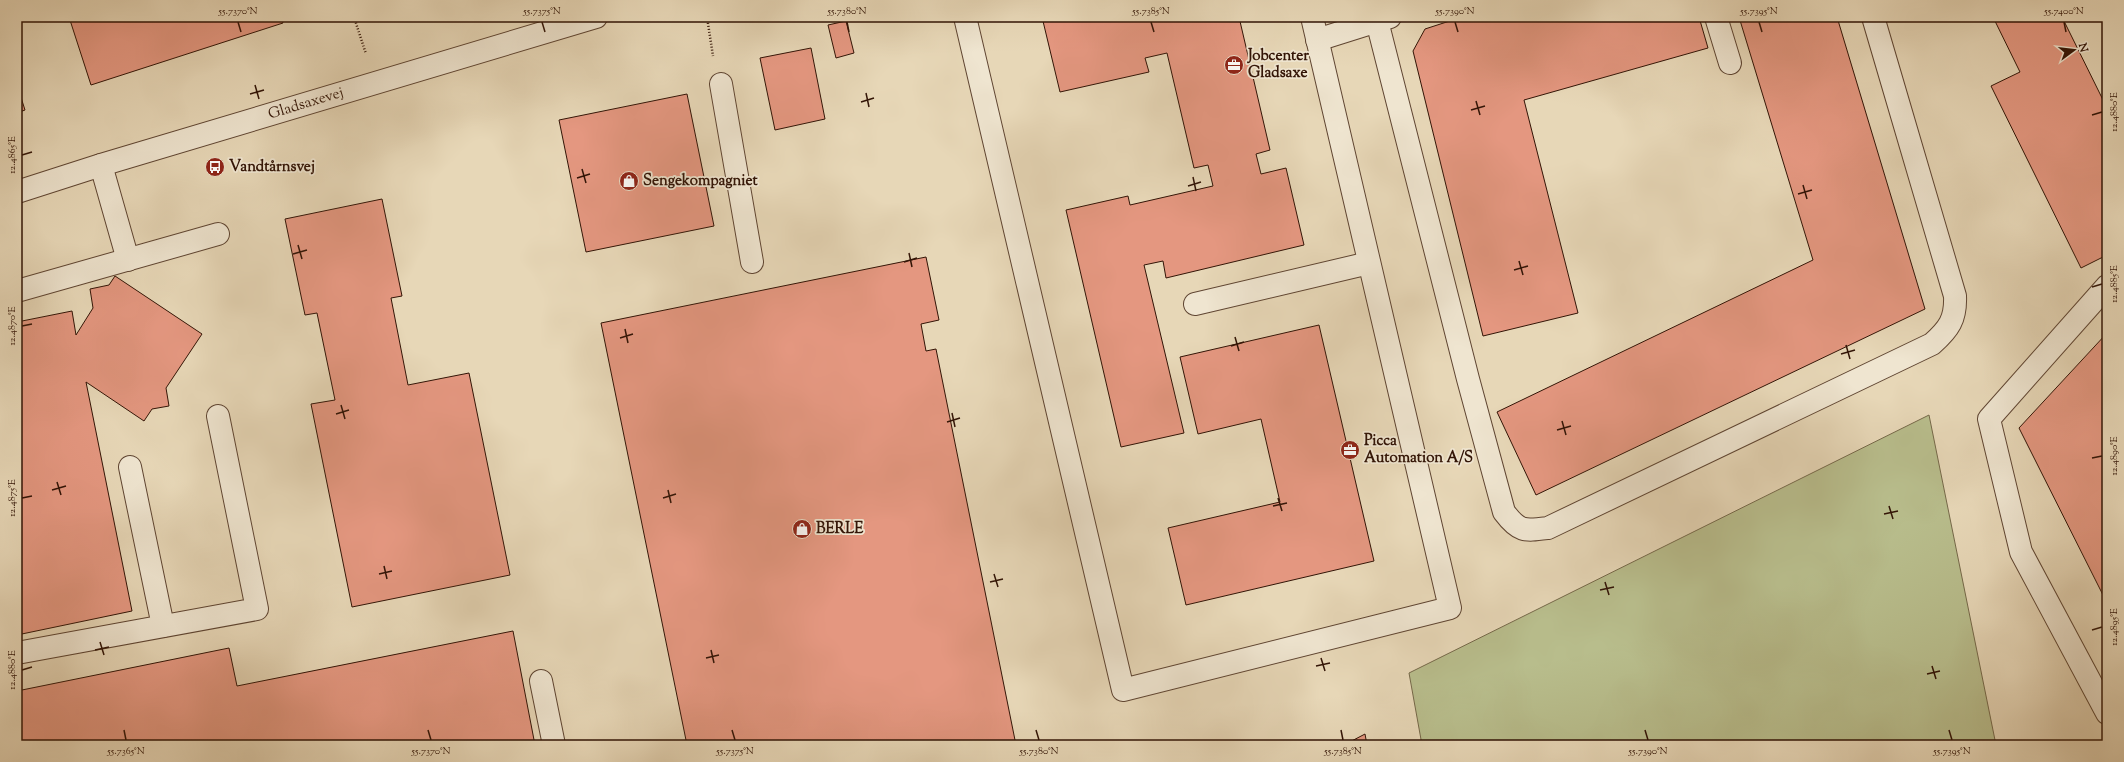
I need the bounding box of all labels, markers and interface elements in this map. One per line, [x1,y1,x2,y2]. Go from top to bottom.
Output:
text: 55.7370°N [218,4,258,19]
text: 55.7375°N [522,4,561,19]
text: 55.7380°N [826,4,867,19]
text: 55.7385°N [1131,4,1170,19]
text: 55.7390°N [1435,4,1474,19]
text: 55.7395°N [1739,4,1778,19]
text: 55.7400°N [2043,4,2084,19]
north arrow [2054,30,2094,70]
text: N [2074,40,2092,54]
place label: Jobcenter Gladsaxe [1247,46,1309,84]
office icon: Jobcenter Gladsaxe [1223,54,1245,76]
street label: Gladsaxevej [266,83,346,125]
text: 12.4880°E [2107,92,2122,132]
text: 12.4865°E [5,136,20,174]
bus stop icon: Vandtårnsvej [204,156,226,178]
place label: Vandtårnsvej [229,157,315,178]
shop icon: Sengekompagniet [618,170,640,192]
place label: Sengekompagniet [643,171,758,192]
text: 12.4885°E [2107,265,2122,303]
text: 12.4870°E [5,306,20,346]
place label: Picca Automation A/S [1364,431,1473,469]
text: 12.4890°E [2107,436,2122,476]
office icon: Picca Automation A/S [1339,439,1361,461]
text: 12.4875°E [5,479,20,517]
shop icon: BERLE [791,518,813,540]
place label: BERLE [816,519,864,540]
text: 12.4895°E [2107,608,2122,646]
text: 12.4880°E [5,650,20,690]
text: 55.7365°N [106,744,145,759]
text: 55.7370°N [411,744,451,759]
text: 55.7375°N [715,744,754,759]
text: 55.7380°N [1018,744,1059,759]
text: 55.7385°N [1323,744,1362,759]
text: 55.7390°N [1628,744,1667,759]
text: 55.7395°N [1932,744,1971,759]

